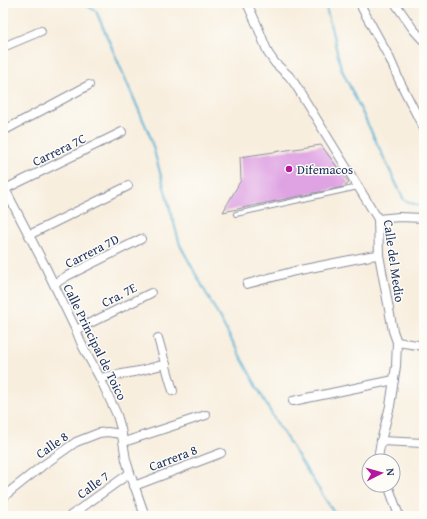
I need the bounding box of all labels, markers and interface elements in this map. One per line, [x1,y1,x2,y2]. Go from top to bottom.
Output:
street label: Carrera 7C [29,129,89,171]
place label: Difemacos [297,160,353,179]
marker: Difemacos [284,164,294,174]
street label: Calle del Medio [379,219,409,304]
street label: Carrera 7D [62,229,122,273]
street label: Cra. 7E [98,278,140,312]
street label: Calle Principal de Toico [59,281,132,404]
street label: Calle 8 [32,427,72,463]
street label: Carrera 8 [146,440,200,476]
north arrow [361,453,401,493]
street label: Calle 7 [73,467,113,503]
text: N [383,467,399,477]

